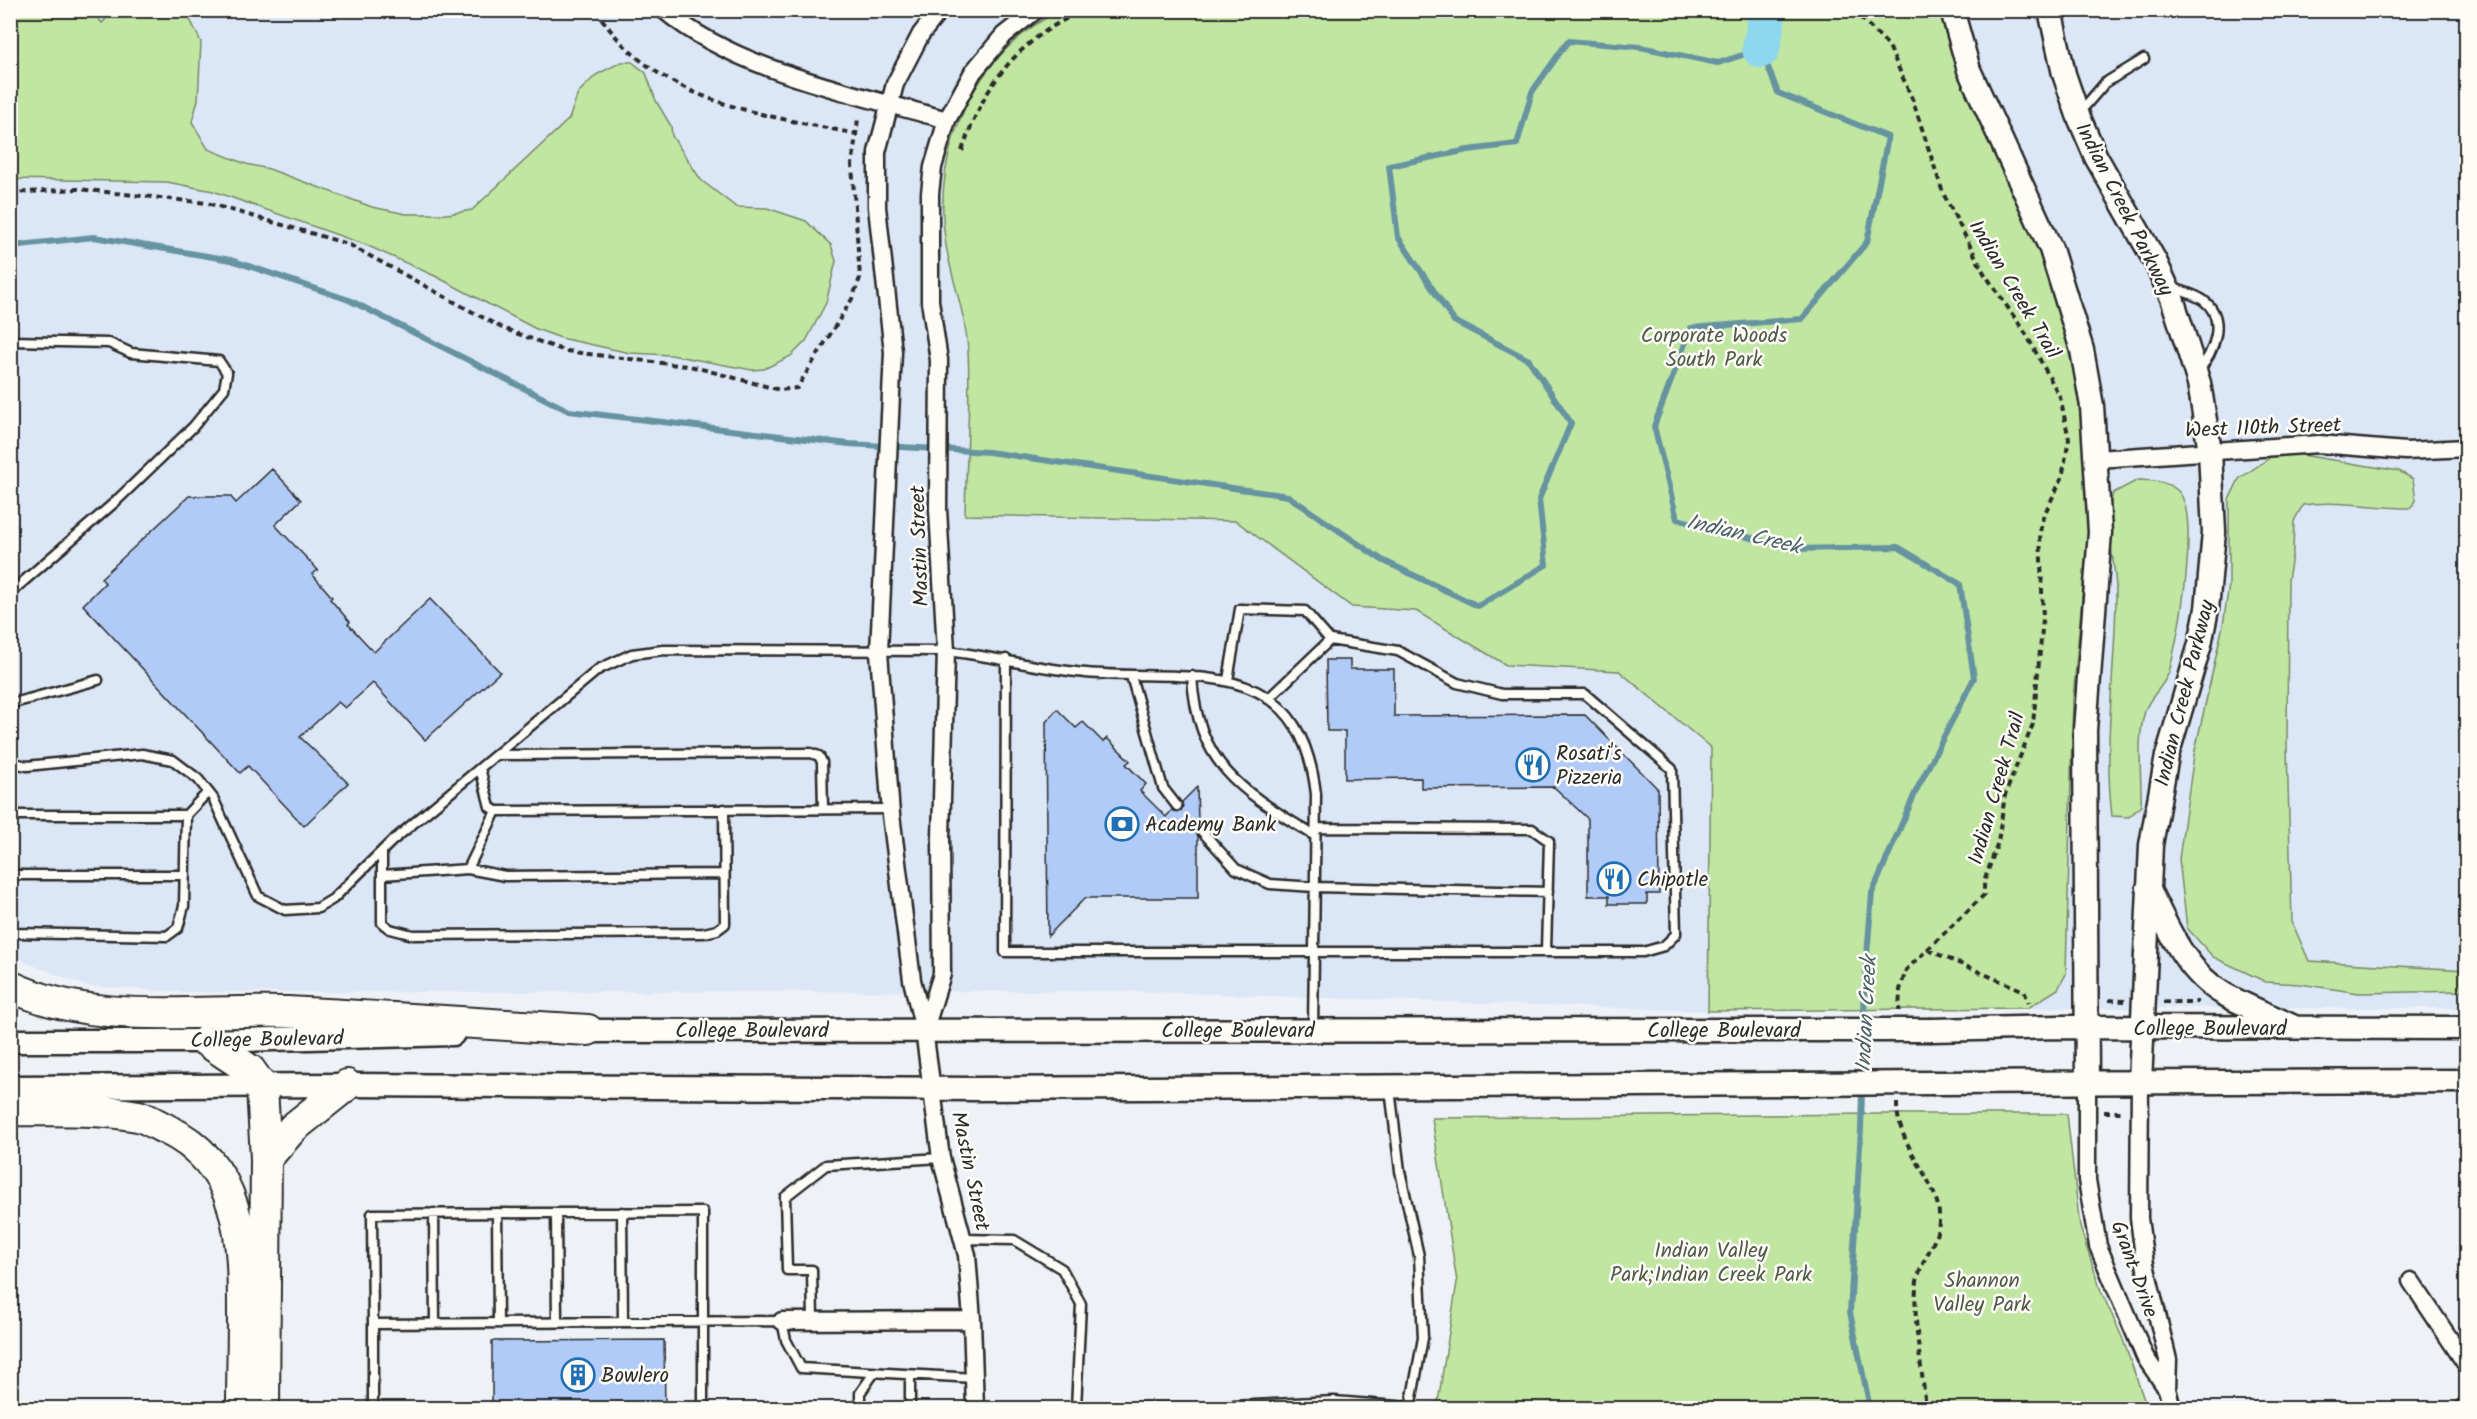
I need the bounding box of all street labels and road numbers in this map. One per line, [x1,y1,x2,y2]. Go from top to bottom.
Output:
street label: Indian Creek Parkway [2066,117,2182,302]
street label: Indian Creek Trail [1959,214,2068,366]
street label: West 110th Street [2184,409,2343,448]
street label: Mastin Street [902,484,939,607]
street label: Indian Creek Parkway [2146,596,2225,790]
street label: Indian Creek Trail [1960,708,2035,869]
street label: College Boulevard [2133,1013,2287,1046]
street label: College Boulevard [675,1015,829,1048]
street label: College Boulevard [1161,1015,1315,1048]
street label: College Boulevard [1647,1015,1801,1048]
street label: College Boulevard [190,1023,345,1058]
street label: Mastin Street [941,1109,998,1235]
street label: Grant Drive [2101,1216,2167,1323]

